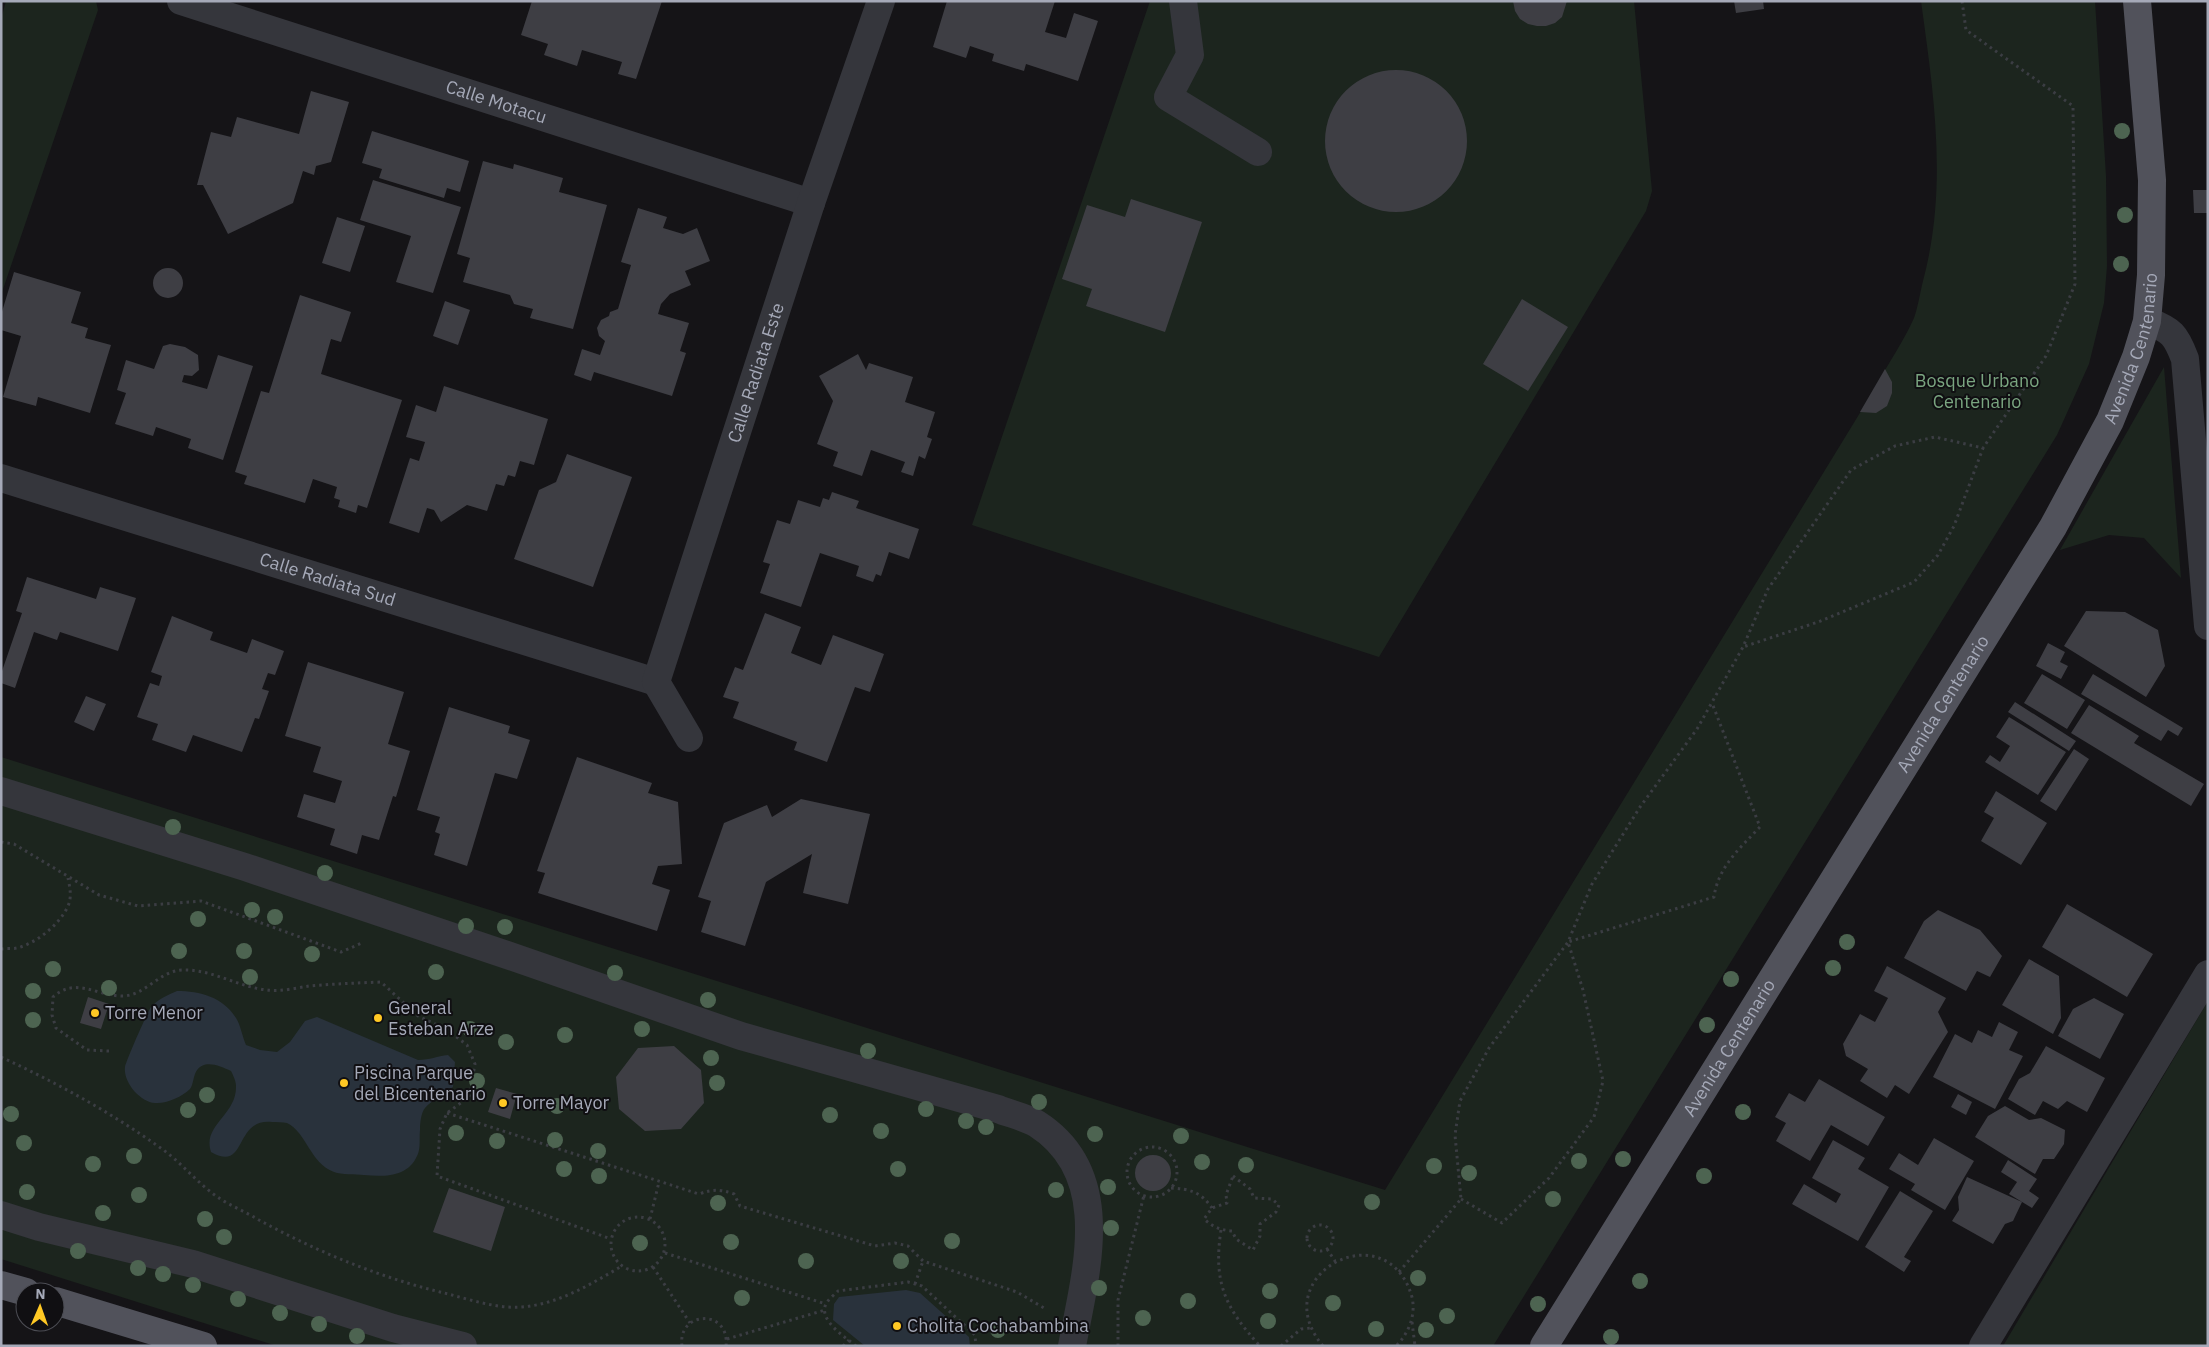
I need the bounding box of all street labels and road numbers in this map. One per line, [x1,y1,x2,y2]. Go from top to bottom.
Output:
street label: Calle Motacu [443,75,550,129]
street label: Avenida Centenario [2098,272,2162,427]
street label: Calle Radiata Este [722,300,789,445]
street label: Calle Radiata Sud [257,547,399,611]
street label: Avenida Centenario [1891,631,1994,777]
street label: Avenida Centenario [1678,975,1780,1121]

